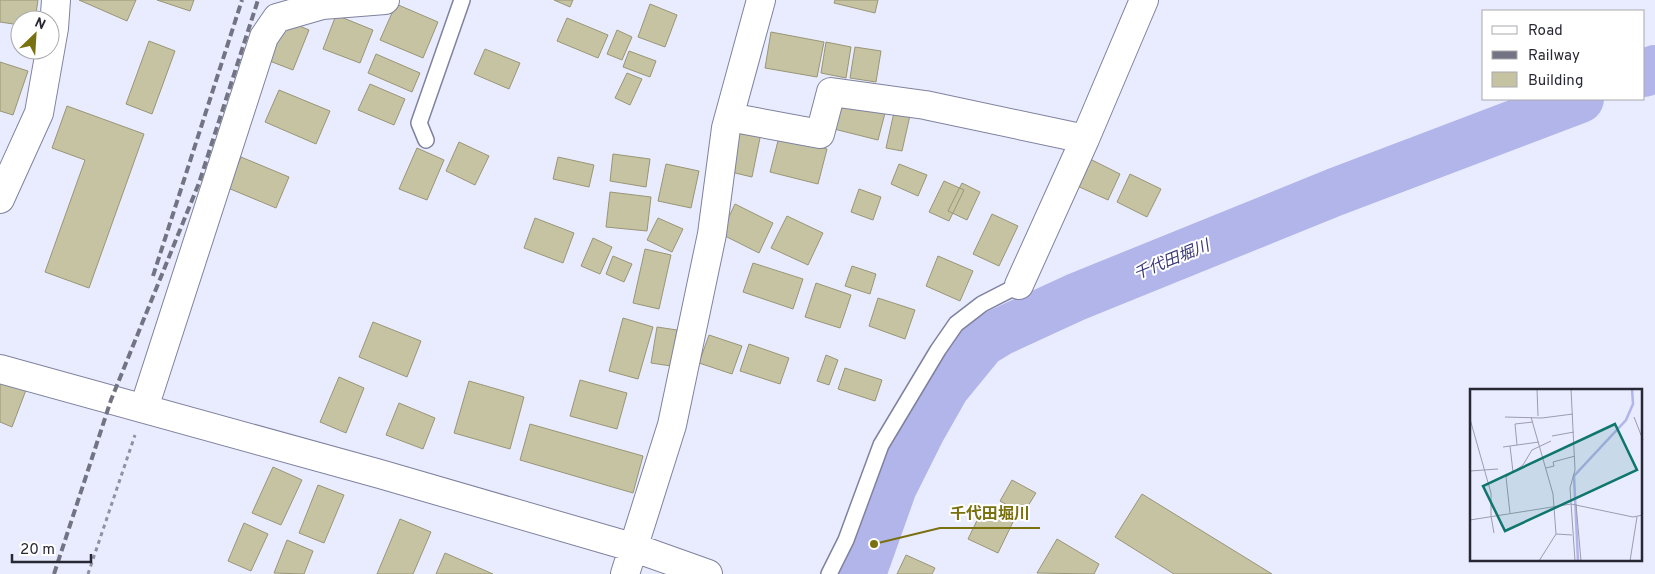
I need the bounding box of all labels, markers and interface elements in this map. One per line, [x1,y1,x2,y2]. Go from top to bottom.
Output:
north arrow [10,10,60,60]
legend [1482,10,1645,100]
text: N [32,15,48,34]
text: Road [1528,22,1563,41]
text: Railway [1528,47,1580,66]
text: Building [1528,72,1583,91]
water label: 千代田堀川 [1131,236,1214,285]
inset map [1470,389,1642,562]
callout: 千代田堀川 [940,497,1040,528]
text: 千代田堀川 [950,504,1030,525]
scale bar [12,532,91,564]
text: 20 m [20,541,55,560]

